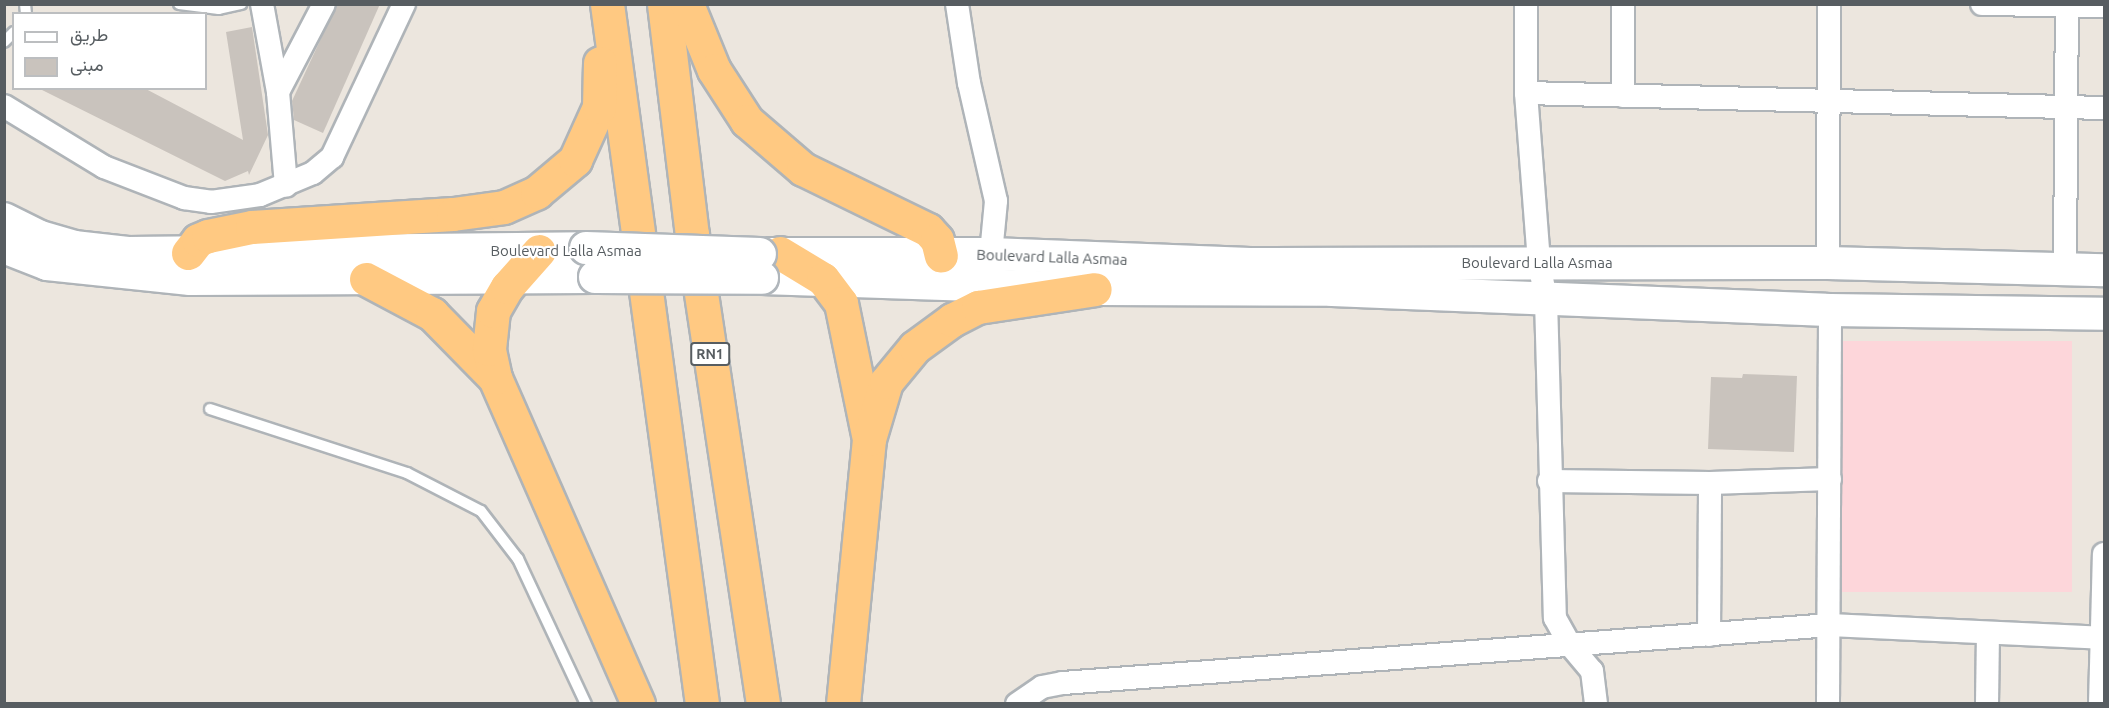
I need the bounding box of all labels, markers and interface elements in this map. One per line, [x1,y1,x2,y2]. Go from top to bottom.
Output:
legend [12,12,207,90]
text: طريق [70,24,108,44]
text: مبنى [70,54,104,74]
street label: Boulevard Lalla Asmaa [490,242,642,260]
street label: Boulevard Lalla Asmaa [976,245,1128,269]
street label: Boulevard Lalla Asmaa [1461,254,1613,272]
road number: RN1 [689,343,731,365]

